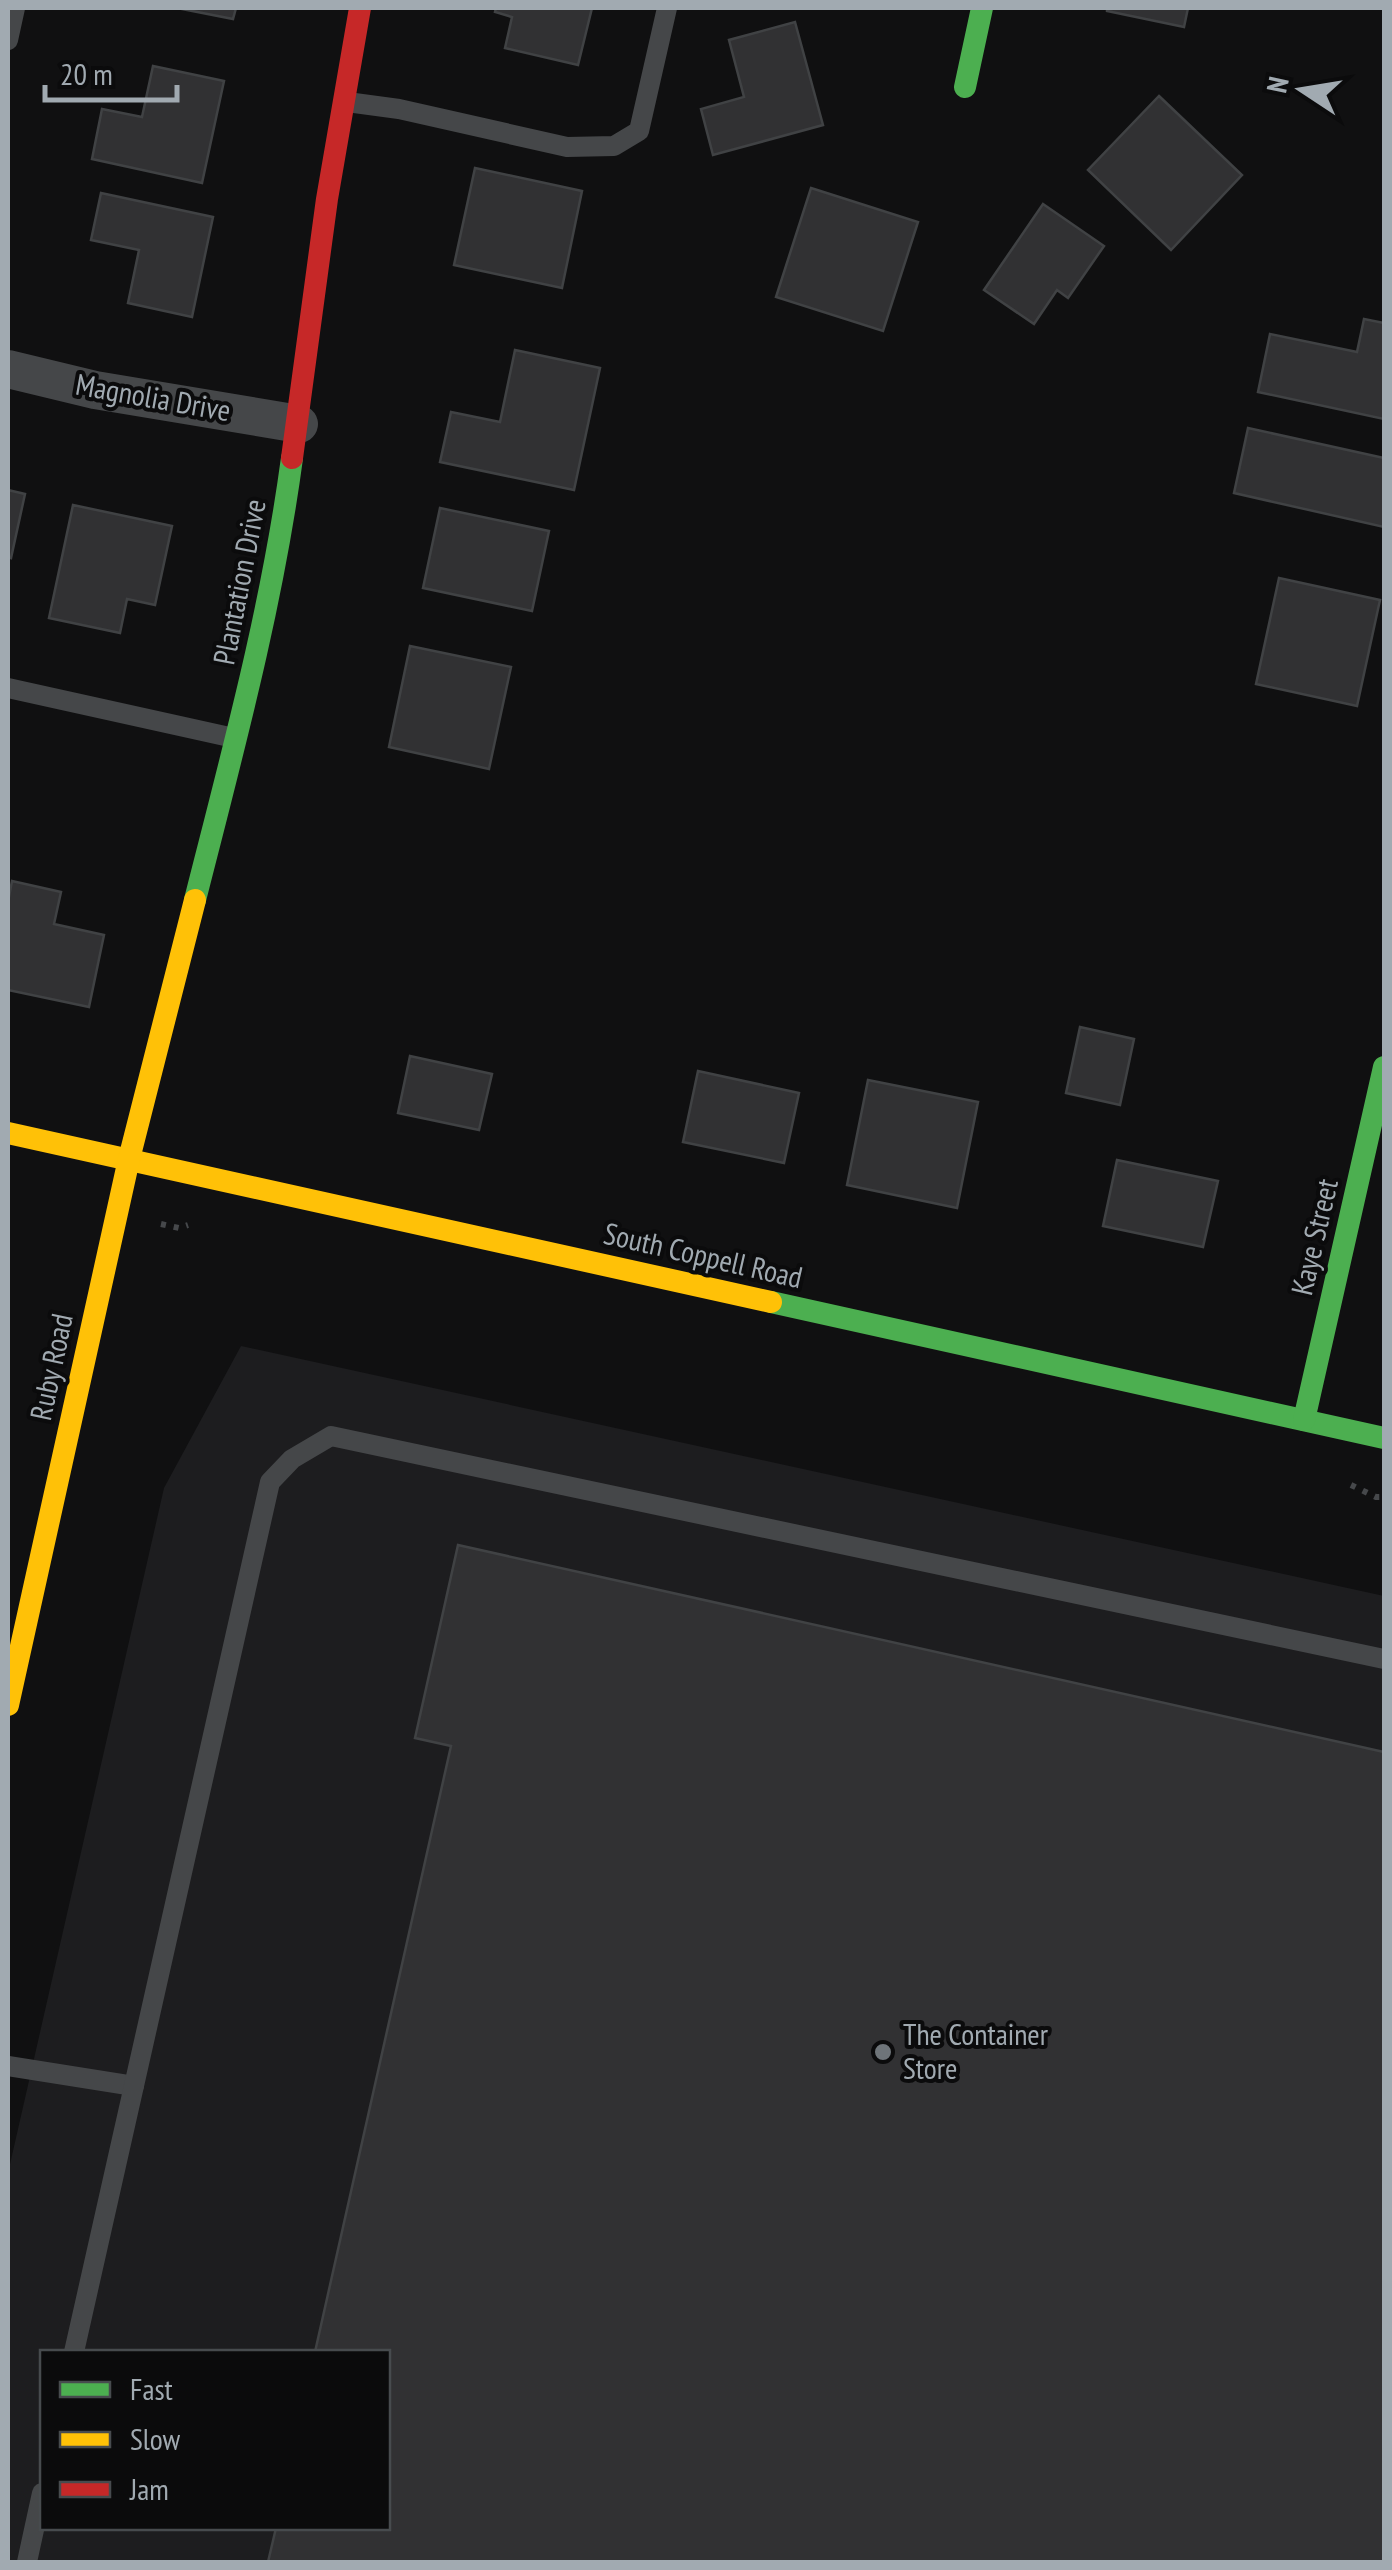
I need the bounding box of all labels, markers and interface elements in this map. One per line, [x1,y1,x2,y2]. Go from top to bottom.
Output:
scale bar [45,40,178,102]
north arrow [1252,40,1352,140]
text: 20 m [60,54,113,93]
text: N [1257,73,1297,96]
street label: Magnolia Drive [73,364,234,429]
street label: Plantation Drive [203,496,274,668]
street label: Kaye Street [1281,1174,1346,1299]
street label: South Coppell Road [600,1213,806,1296]
street label: Ruby Road [20,1310,81,1424]
place label: The Container Store [903,2014,1049,2087]
marker: The Container Store [872,2041,894,2063]
legend [40,2350,390,2530]
text: Fast [130,2369,174,2408]
text: Slow [130,2419,181,2458]
text: Jam [129,2469,169,2508]

